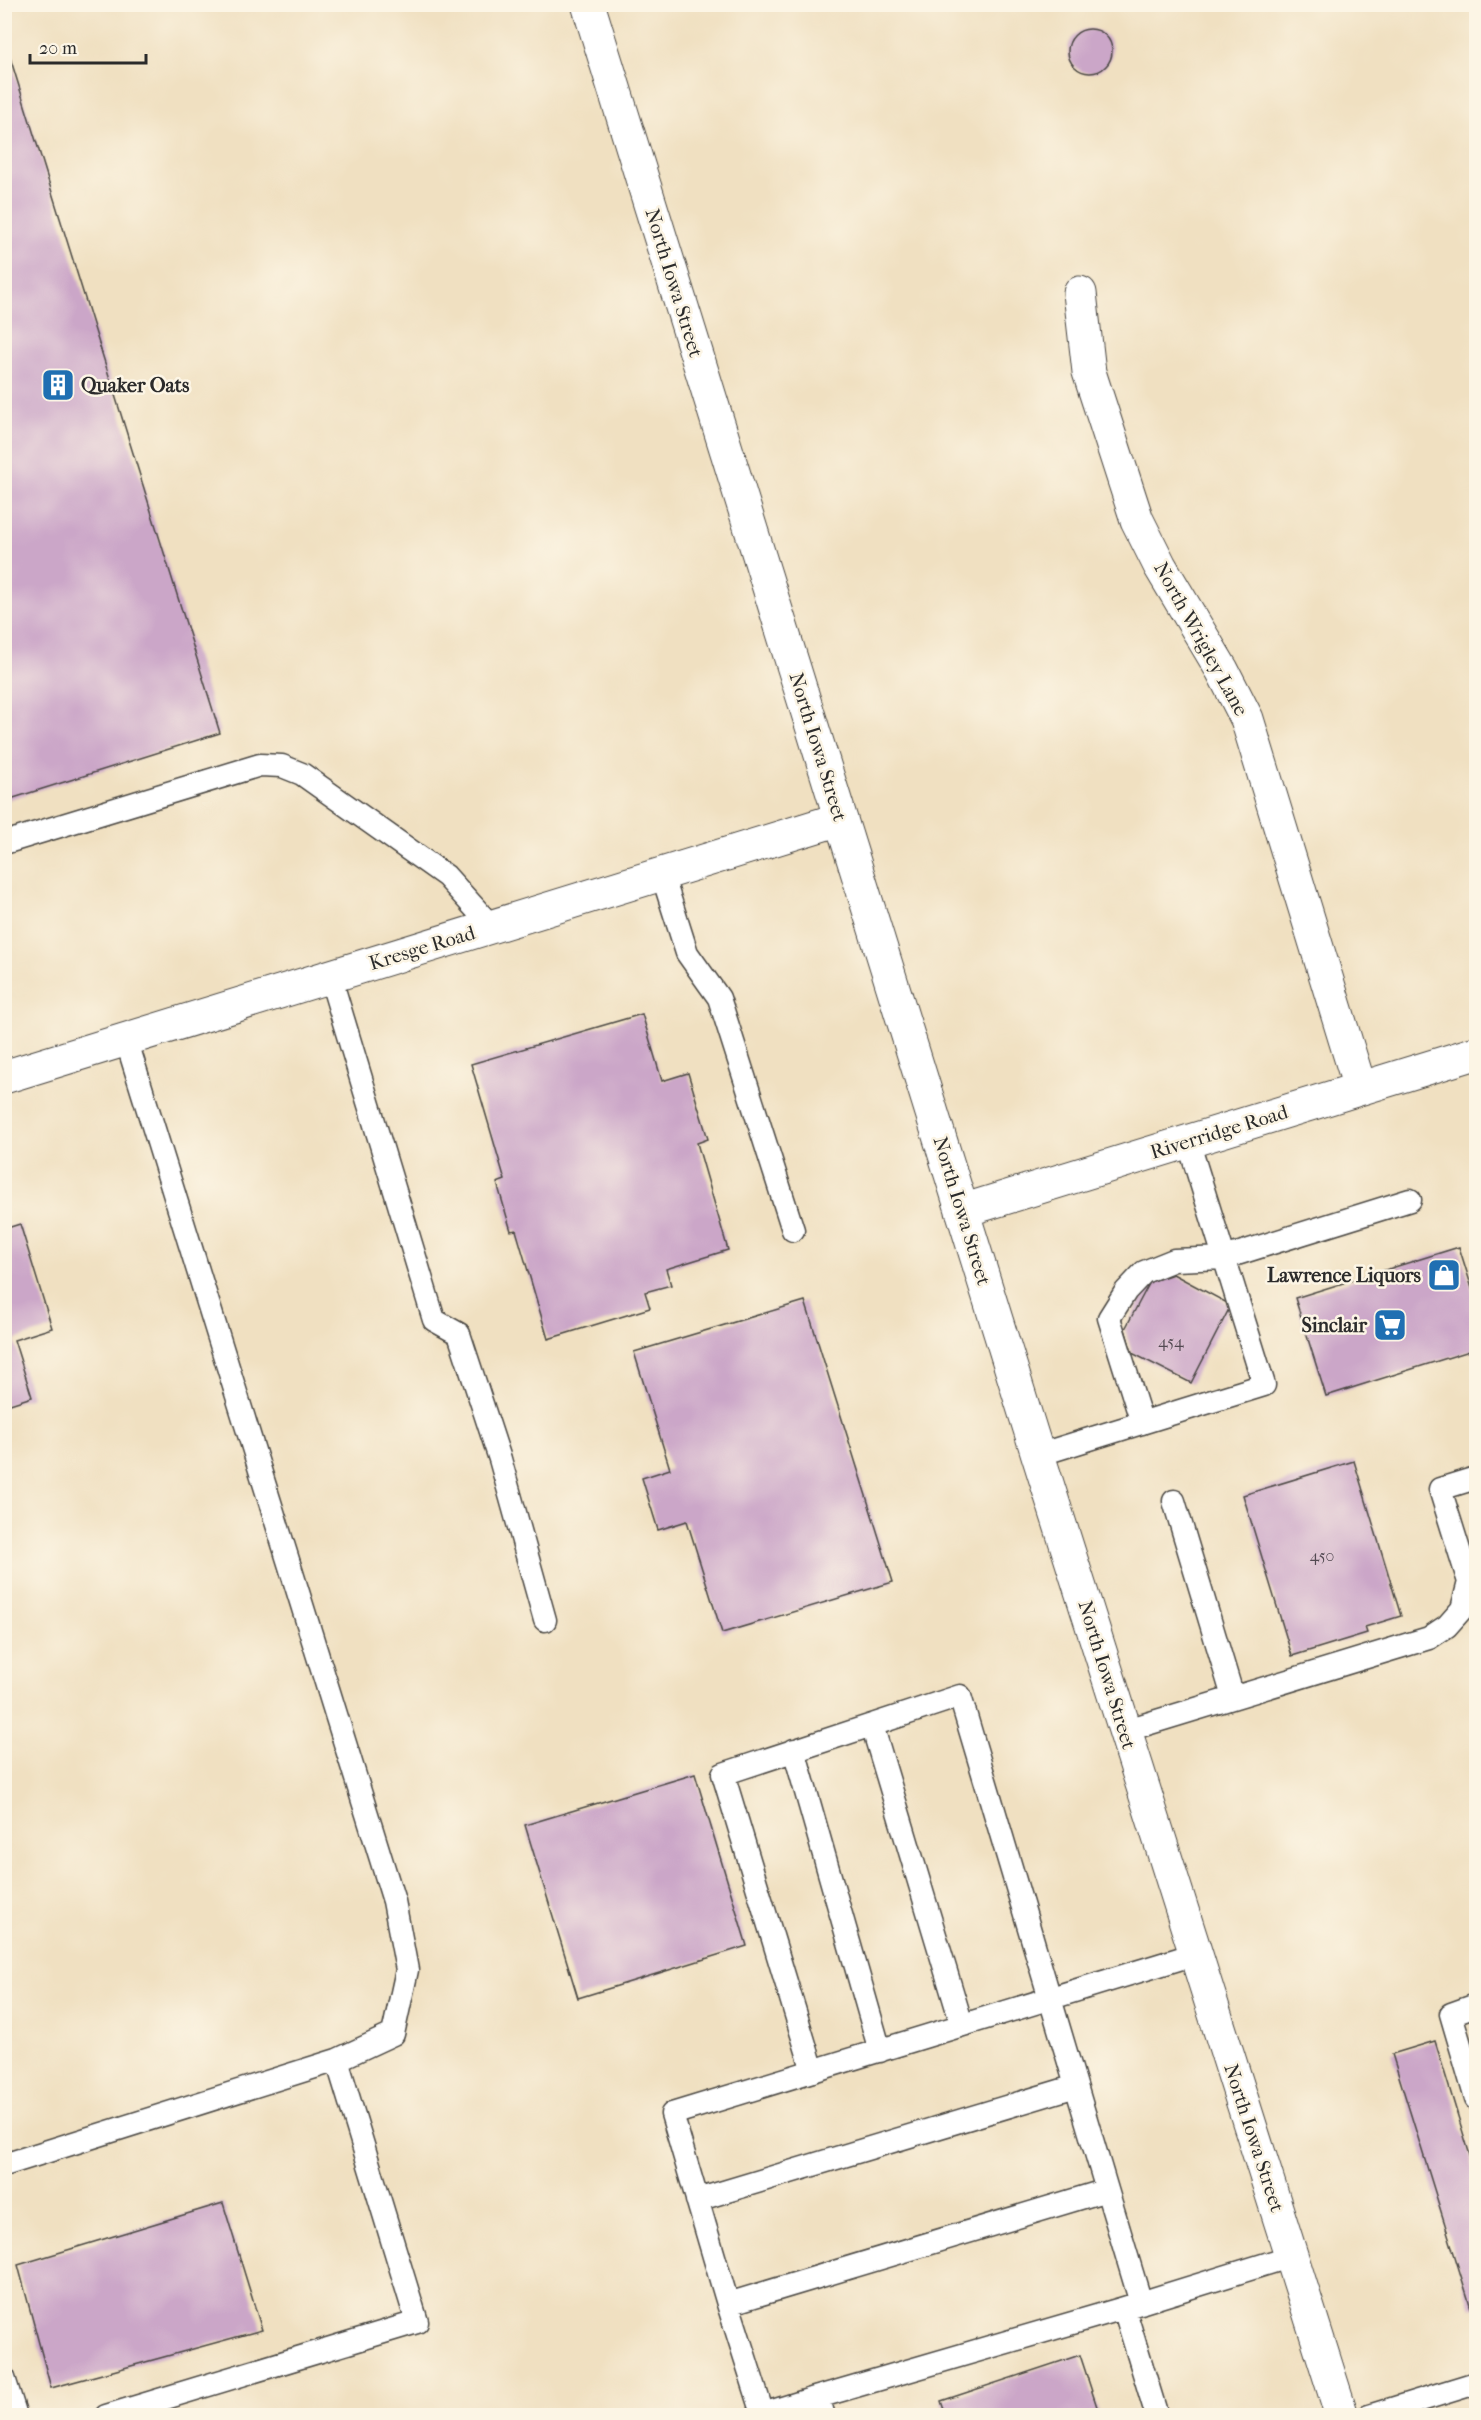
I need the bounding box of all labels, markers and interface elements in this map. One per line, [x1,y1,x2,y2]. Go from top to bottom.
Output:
scale bar [30,27,146,65]
text: 20 m [39,38,77,59]
street label: North Iowa Street [640,206,708,360]
building icon: Quaker Oats [40,367,76,403]
place label: Quaker Oats [81,374,190,397]
street label: North Wrigley Lane [1149,558,1253,720]
street label: North Iowa Street [784,670,852,824]
street label: Kresge Road [366,921,479,975]
street label: Riverridge Road [1147,1100,1292,1164]
street label: North Iowa Street [928,1134,996,1288]
shop icon: Lawrence Liquors [1426,1257,1462,1293]
place label: Lawrence Liquors [1267,1264,1422,1287]
supermarket icon: Sinclair [1372,1307,1408,1343]
place label: Sinclair [1301,1314,1367,1337]
house number: 454 [1158,1332,1184,1351]
house number: 450 [1310,1546,1334,1565]
street label: North Iowa Street [1073,1598,1141,1752]
street label: North Iowa Street [1219,2061,1289,2215]

